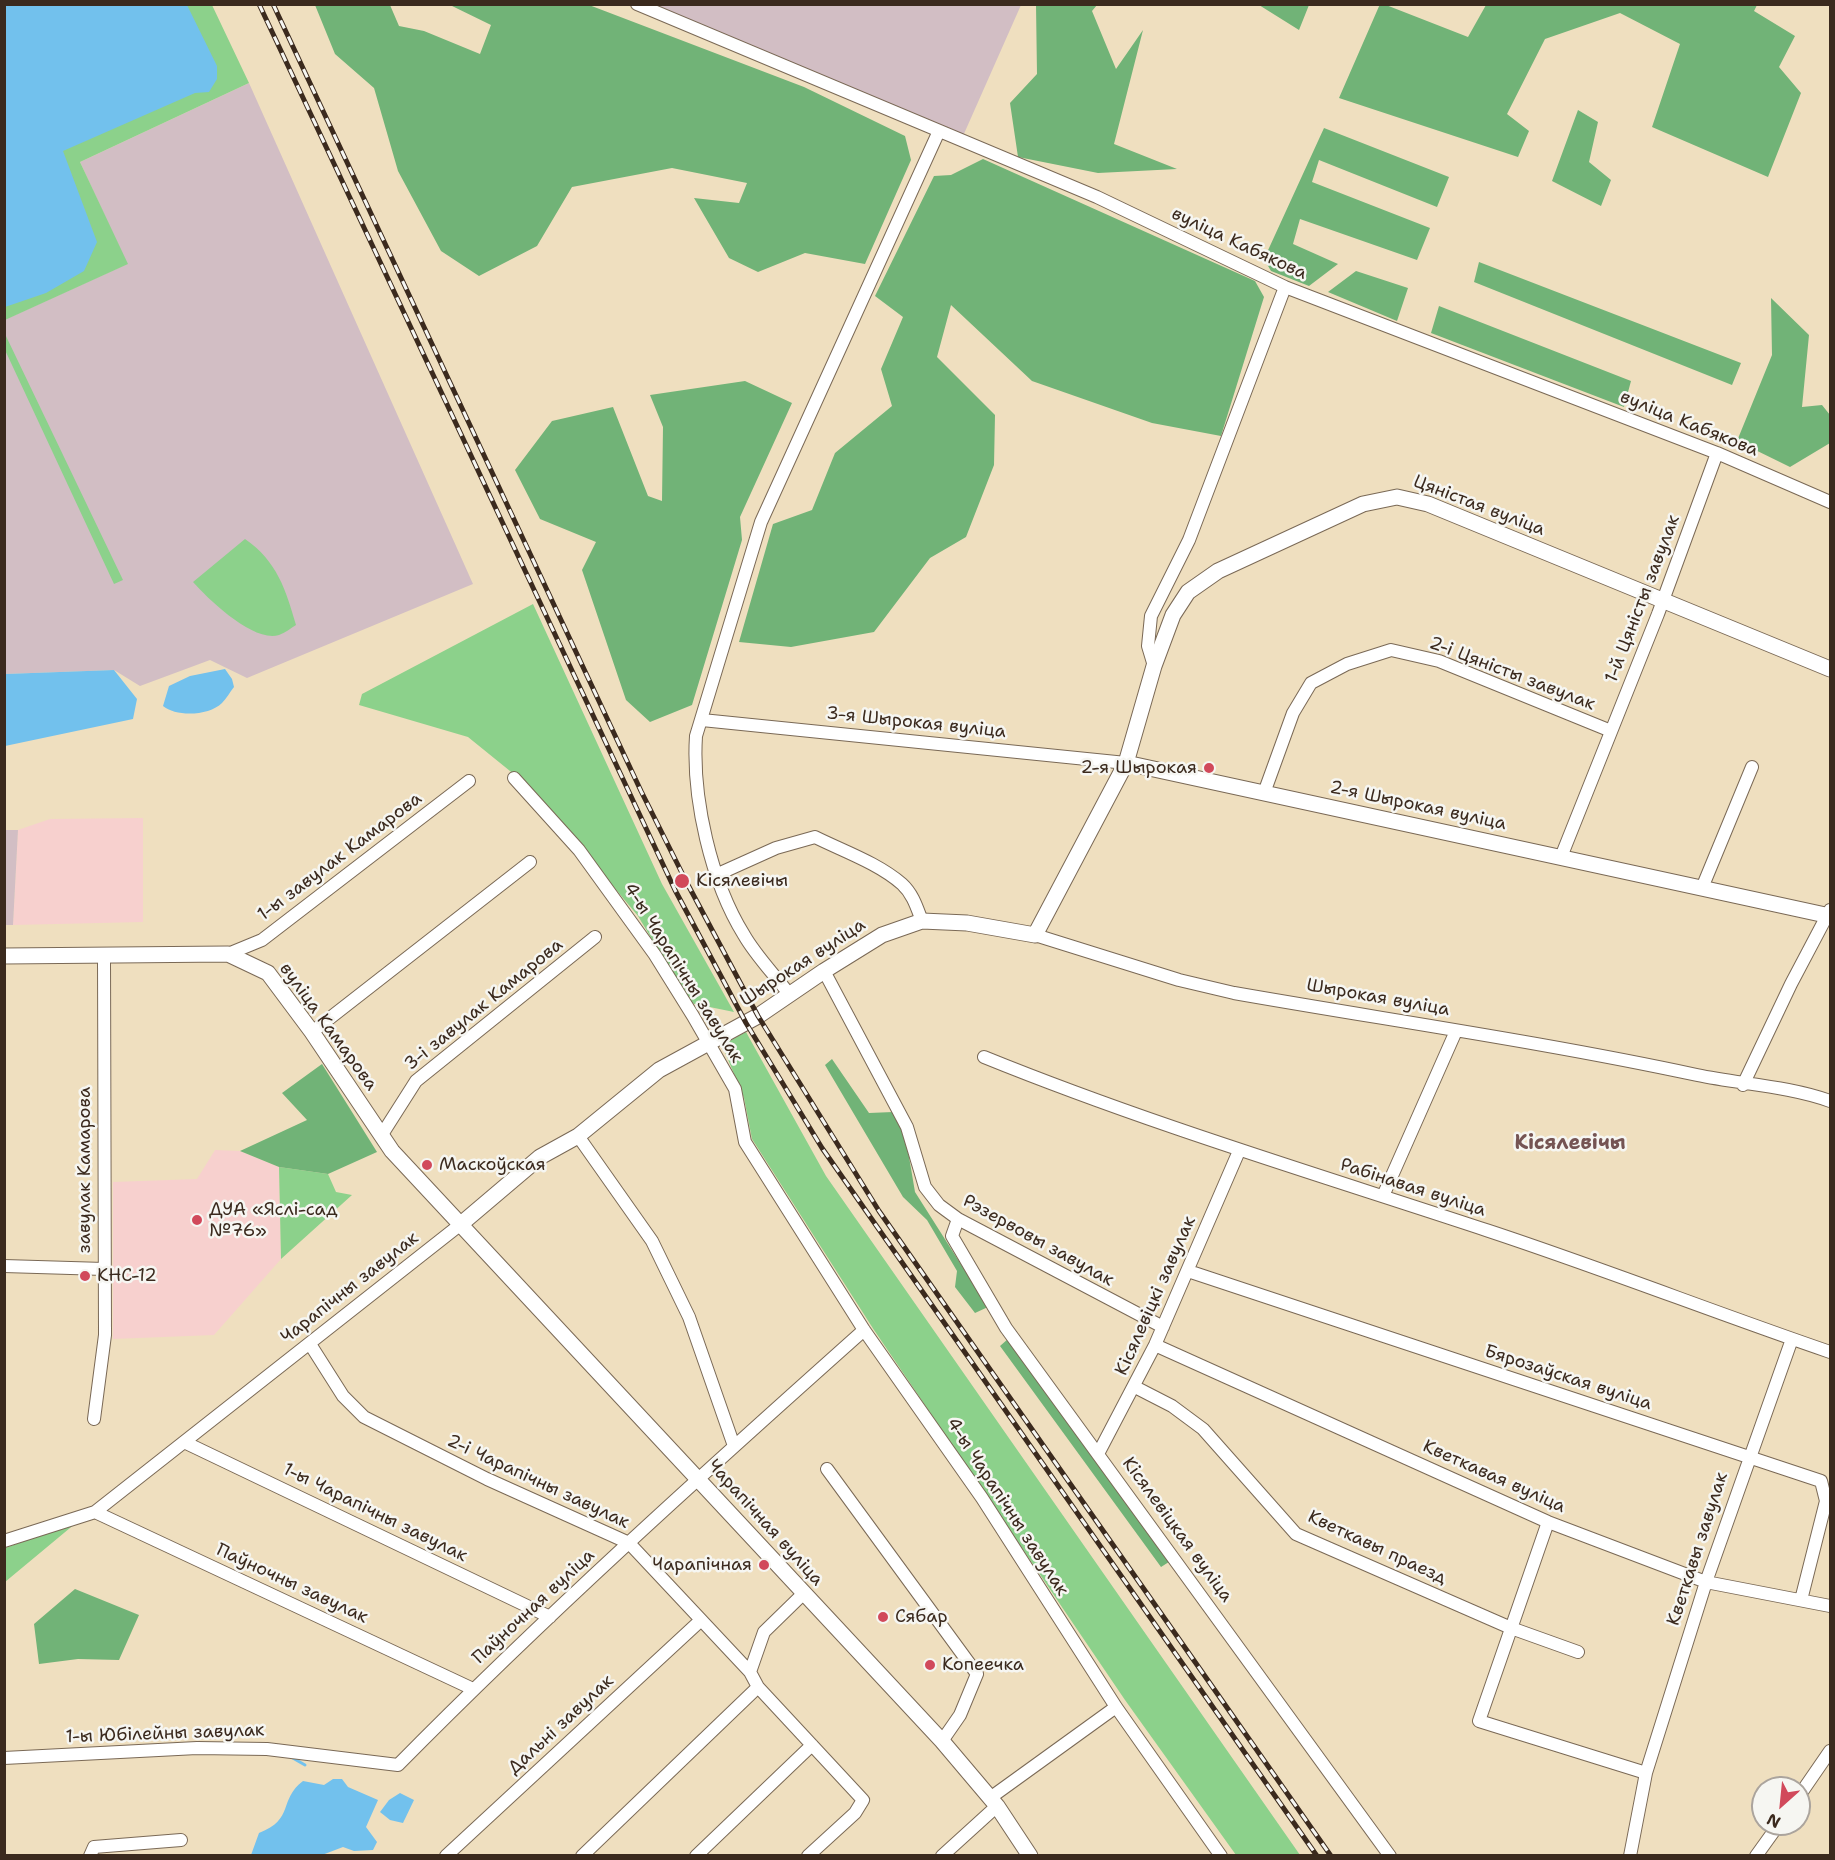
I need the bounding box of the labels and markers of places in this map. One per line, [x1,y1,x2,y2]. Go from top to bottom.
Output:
place label: 2-я Шырокая [1080,757,1197,779]
marker: 2-я Шырокая [1202,761,1216,775]
place label: Кісялевічы [696,870,788,892]
marker: Кісялевічы [673,872,691,890]
place label: Маскоўская [439,1154,546,1176]
marker: Маскоўская [420,1158,434,1172]
place label: ДУА «Яслі-сад №76» [209,1199,338,1242]
marker: ДУА «Яслі-сад №76» [190,1213,204,1227]
place label: КНС-12 [97,1265,157,1287]
marker: КНС-12 [78,1269,92,1283]
place label: Чарапічная [652,1554,752,1576]
marker: Чарапічная [757,1558,771,1572]
place label: Сябар [895,1606,948,1628]
marker: Сябар [876,1610,890,1624]
place label: Копеечка [942,1654,1024,1676]
marker: Копеечка [923,1658,937,1672]

